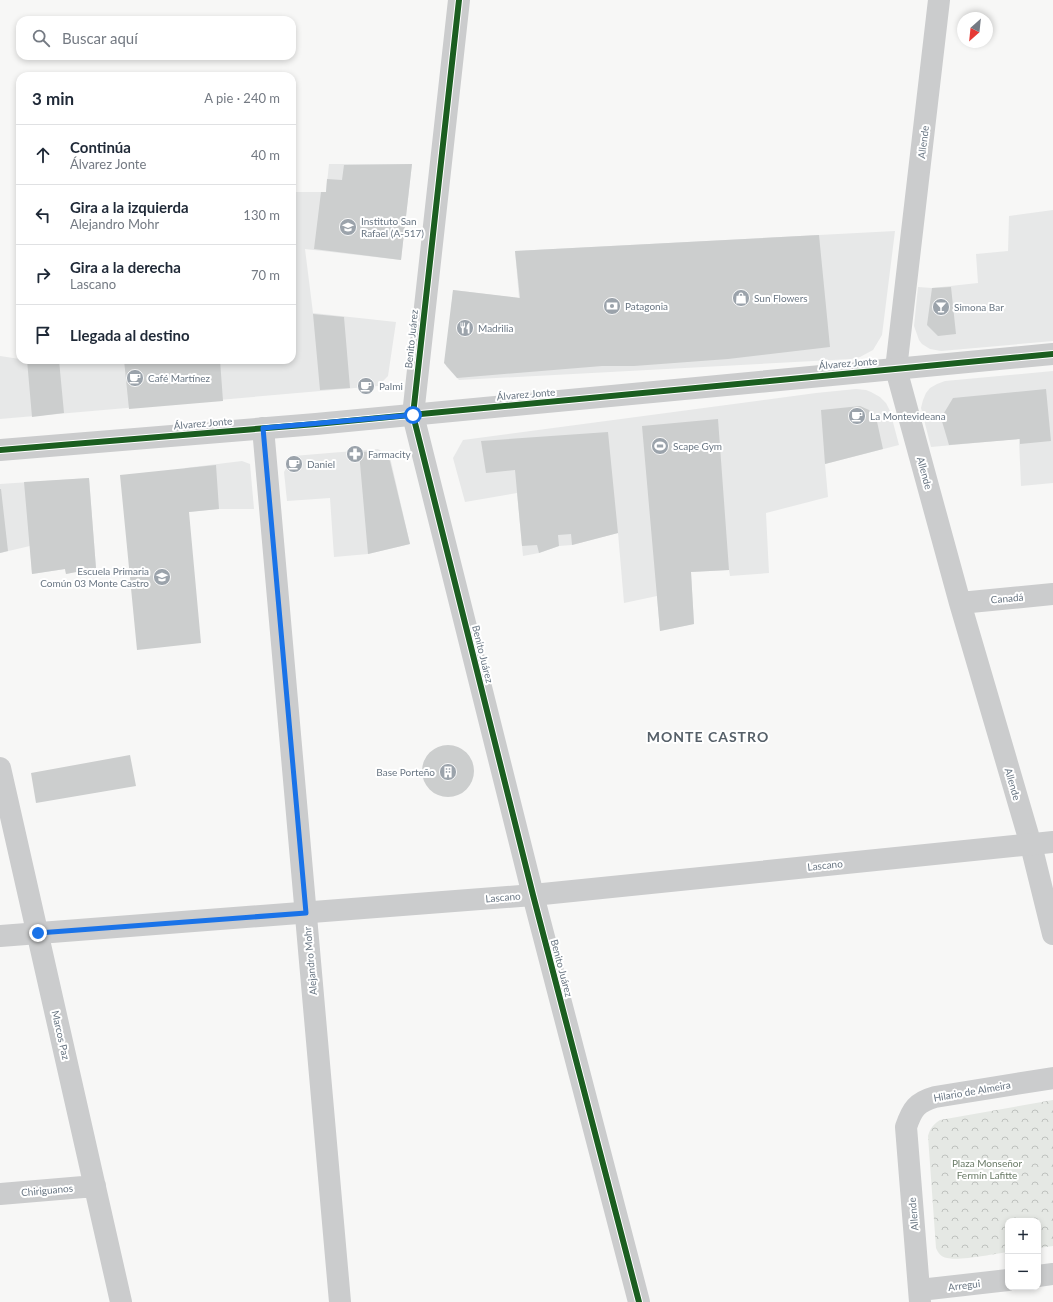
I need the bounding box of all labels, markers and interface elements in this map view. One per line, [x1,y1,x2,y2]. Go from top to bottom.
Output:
north arrow [957,12,993,48]
search box [16,16,296,60]
icon: search [30,27,52,49]
text: Buscar aquí [62,29,138,47]
text: 3 min [32,88,74,109]
text: A pie · 240 m [204,90,280,106]
street label: Allende [915,125,931,159]
text: Continúa [70,138,131,156]
icon: ahead [32,144,54,166]
text: 40 m [251,147,280,163]
text: Álvarez Jonte [70,156,146,172]
text: Gira a la izquierda [70,198,189,216]
icon: left [32,204,54,226]
text: 130 m [243,207,280,223]
place label: Instituto San Rafael (A-517) [361,215,424,239]
text: Alejandro Mohr [70,216,159,232]
school or university icon: Instituto San Rafael (A-517) [338,217,358,237]
text: Gira a la derecha [70,258,181,276]
icon: right [32,264,54,286]
text: 70 m [251,267,280,283]
text: Lascano [70,276,116,292]
shop icon: Sun Flowers [731,288,751,308]
place label: Sun Flowers [754,292,808,304]
bank icon: Patagonia [602,296,622,316]
bar icon: Simona Bar [931,297,951,317]
place label: Patagonia [625,300,668,312]
place label: Simona Bar [954,301,1004,313]
street label: Benito Juárez [402,309,420,369]
restaurant icon: Madrilia [455,318,475,338]
place label: Madrilia [478,322,514,334]
icon: arrive [32,324,54,346]
text: Llegada al destino [70,326,190,344]
street label: Álvarez Jonte [818,354,878,372]
cafe icon: Café Martínez [125,368,145,388]
place label: Café Martínez [148,372,211,384]
cafe icon: Palmi [356,376,376,396]
place label: Palmi [379,380,403,392]
street label: Álvarez Jonte [496,385,556,403]
route start [404,406,422,424]
cafe icon: La Montevideana [847,406,867,426]
place label: La Montevideana [870,410,946,422]
street label: Álvarez Jonte [173,414,233,432]
sports icon: Scape Gym [650,436,670,456]
place label: Scape Gym [673,440,722,452]
pharmacy icon: Farmacity [345,444,365,464]
place label: Farmacity [368,448,412,460]
cafe icon: Daniel [284,454,304,474]
street label: Allende [915,455,935,491]
place label: Daniel [307,458,335,470]
place label: Escuela Primaria Común 03 Monte Castro [40,565,149,589]
school or university icon: Escuela Primaria Común 03 Monte Castro [152,567,172,587]
street label: Canadá [990,591,1024,605]
street label: Benito Juárez [470,624,496,685]
district label: MONTE CASTRO [647,728,769,745]
building icon: Base Porteño [438,762,458,782]
place label: Base Porteño [376,766,435,778]
street label: Allende [1003,766,1023,802]
street label: Lascano [807,857,844,873]
street label: Lascano [485,889,521,905]
route end [29,924,47,942]
street label: Alejandro Mohr [301,926,319,996]
street label: Benito Juárez [549,938,576,999]
street label: Marcos Paz [50,1009,73,1061]
street label: Hilario de Almeira [932,1078,1012,1104]
park label: Plaza Monseñor Fermín Lafitte [952,1157,1022,1181]
street label: Chiriguanos [21,1182,73,1198]
street label: Allende [906,1197,920,1231]
map controls [1005,1218,1041,1290]
button: + [1005,1218,1041,1254]
button: − [1005,1254,1041,1290]
street label: Arregui [947,1277,981,1293]

